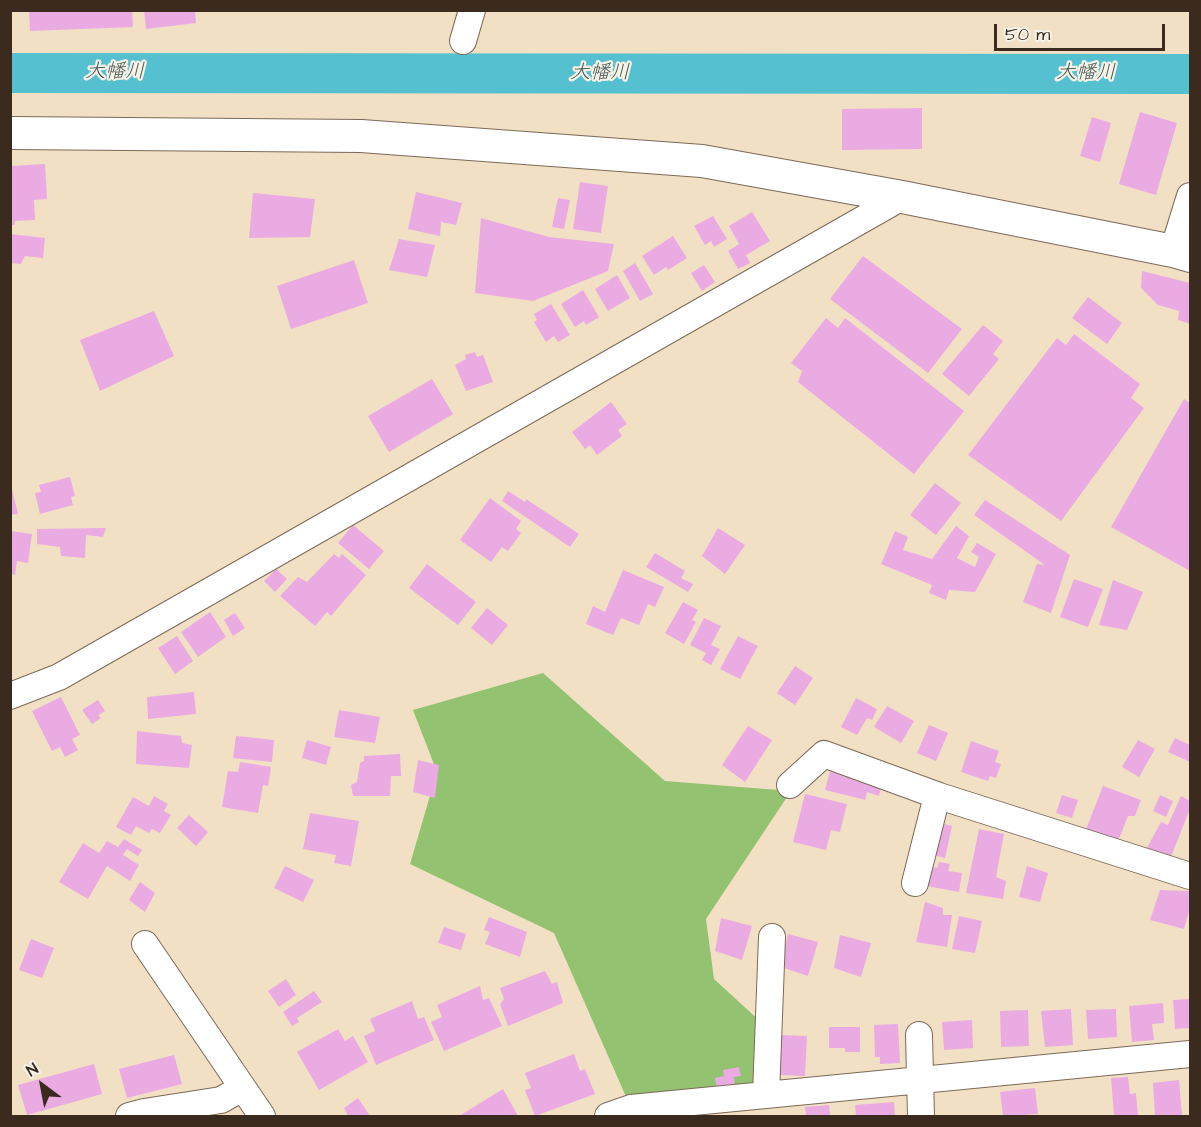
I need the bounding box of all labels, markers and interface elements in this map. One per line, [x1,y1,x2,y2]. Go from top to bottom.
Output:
scale bar [997,12,1168,50]
text: 50 m [1005,22,1050,47]
water label: 大幡川 [85,61,145,85]
water label: 大幡川 [570,62,630,86]
water label: 大幡川 [1056,62,1116,86]
north arrow [12,1055,72,1115]
text: N [22,1058,43,1082]

